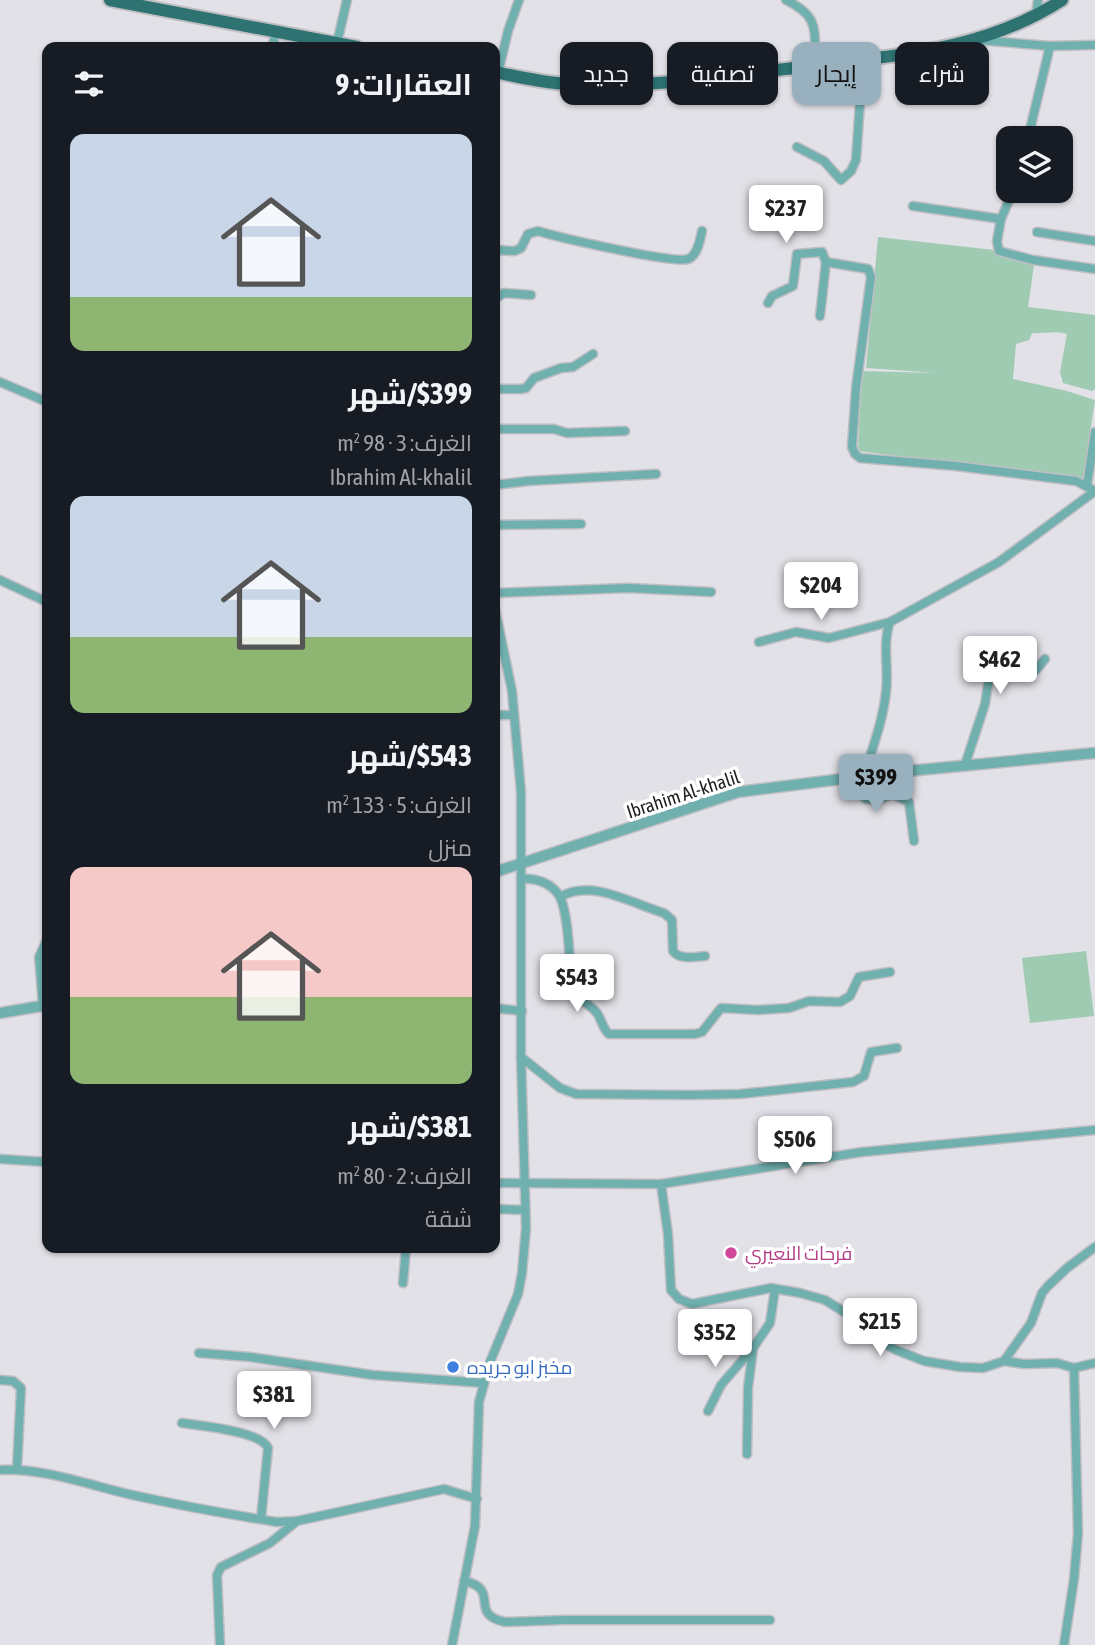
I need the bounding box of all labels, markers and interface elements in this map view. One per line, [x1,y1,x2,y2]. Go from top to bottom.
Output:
chip: جديد [560,42,653,105]
chip: تصفية [667,42,778,105]
chip: إيجار [792,42,881,105]
chip: شراء [895,42,989,105]
icon: filters [70,65,108,103]
text: العقارات: 9 [335,67,472,101]
map controls [996,126,1073,203]
button: layers [996,126,1073,203]
icon: home [208,179,334,305]
pin: $237 [745,186,827,245]
text: $237 [765,195,807,221]
text: $399/شهر [348,376,472,410]
text: الغرف: 3 · 98 m² [337,430,472,456]
text: Ibrahim Al-khalil [329,464,472,490]
icon: home [208,542,334,668]
pin: $204 [780,562,862,622]
text: $204 [800,572,842,598]
pin: $462 [959,636,1041,696]
text: $462 [979,646,1021,672]
text: $543/شهر [348,738,472,772]
pin: $399 [835,754,917,814]
text: $399 [855,764,897,790]
street label: Ibrahim Al-khalil [624,765,742,823]
text: الغرف: 5 · 133 m² [326,792,472,818]
text: منزل [428,835,472,861]
icon: home [208,913,334,1039]
pin: $543 [536,954,618,1014]
text: $543 [556,964,598,990]
text: $381/شهر [348,1109,472,1143]
pin: $506 [754,1116,836,1176]
text: $506 [774,1126,816,1152]
text: الغرف: 2 · 80 m² [337,1163,472,1189]
text: شقة [425,1206,472,1232]
place label: فرحات النعيري [745,1242,852,1268]
marker: فرحات النعيري [723,1245,739,1261]
pin: $215 [839,1298,921,1358]
text: $215 [859,1308,901,1334]
pin: $352 [674,1310,756,1369]
text: $352 [694,1319,736,1345]
place label: مخبز ابو جريده [467,1356,572,1379]
marker: مخبز ابو جريده [445,1359,461,1375]
pin: $381 [233,1372,315,1431]
text: $381 [253,1381,295,1407]

